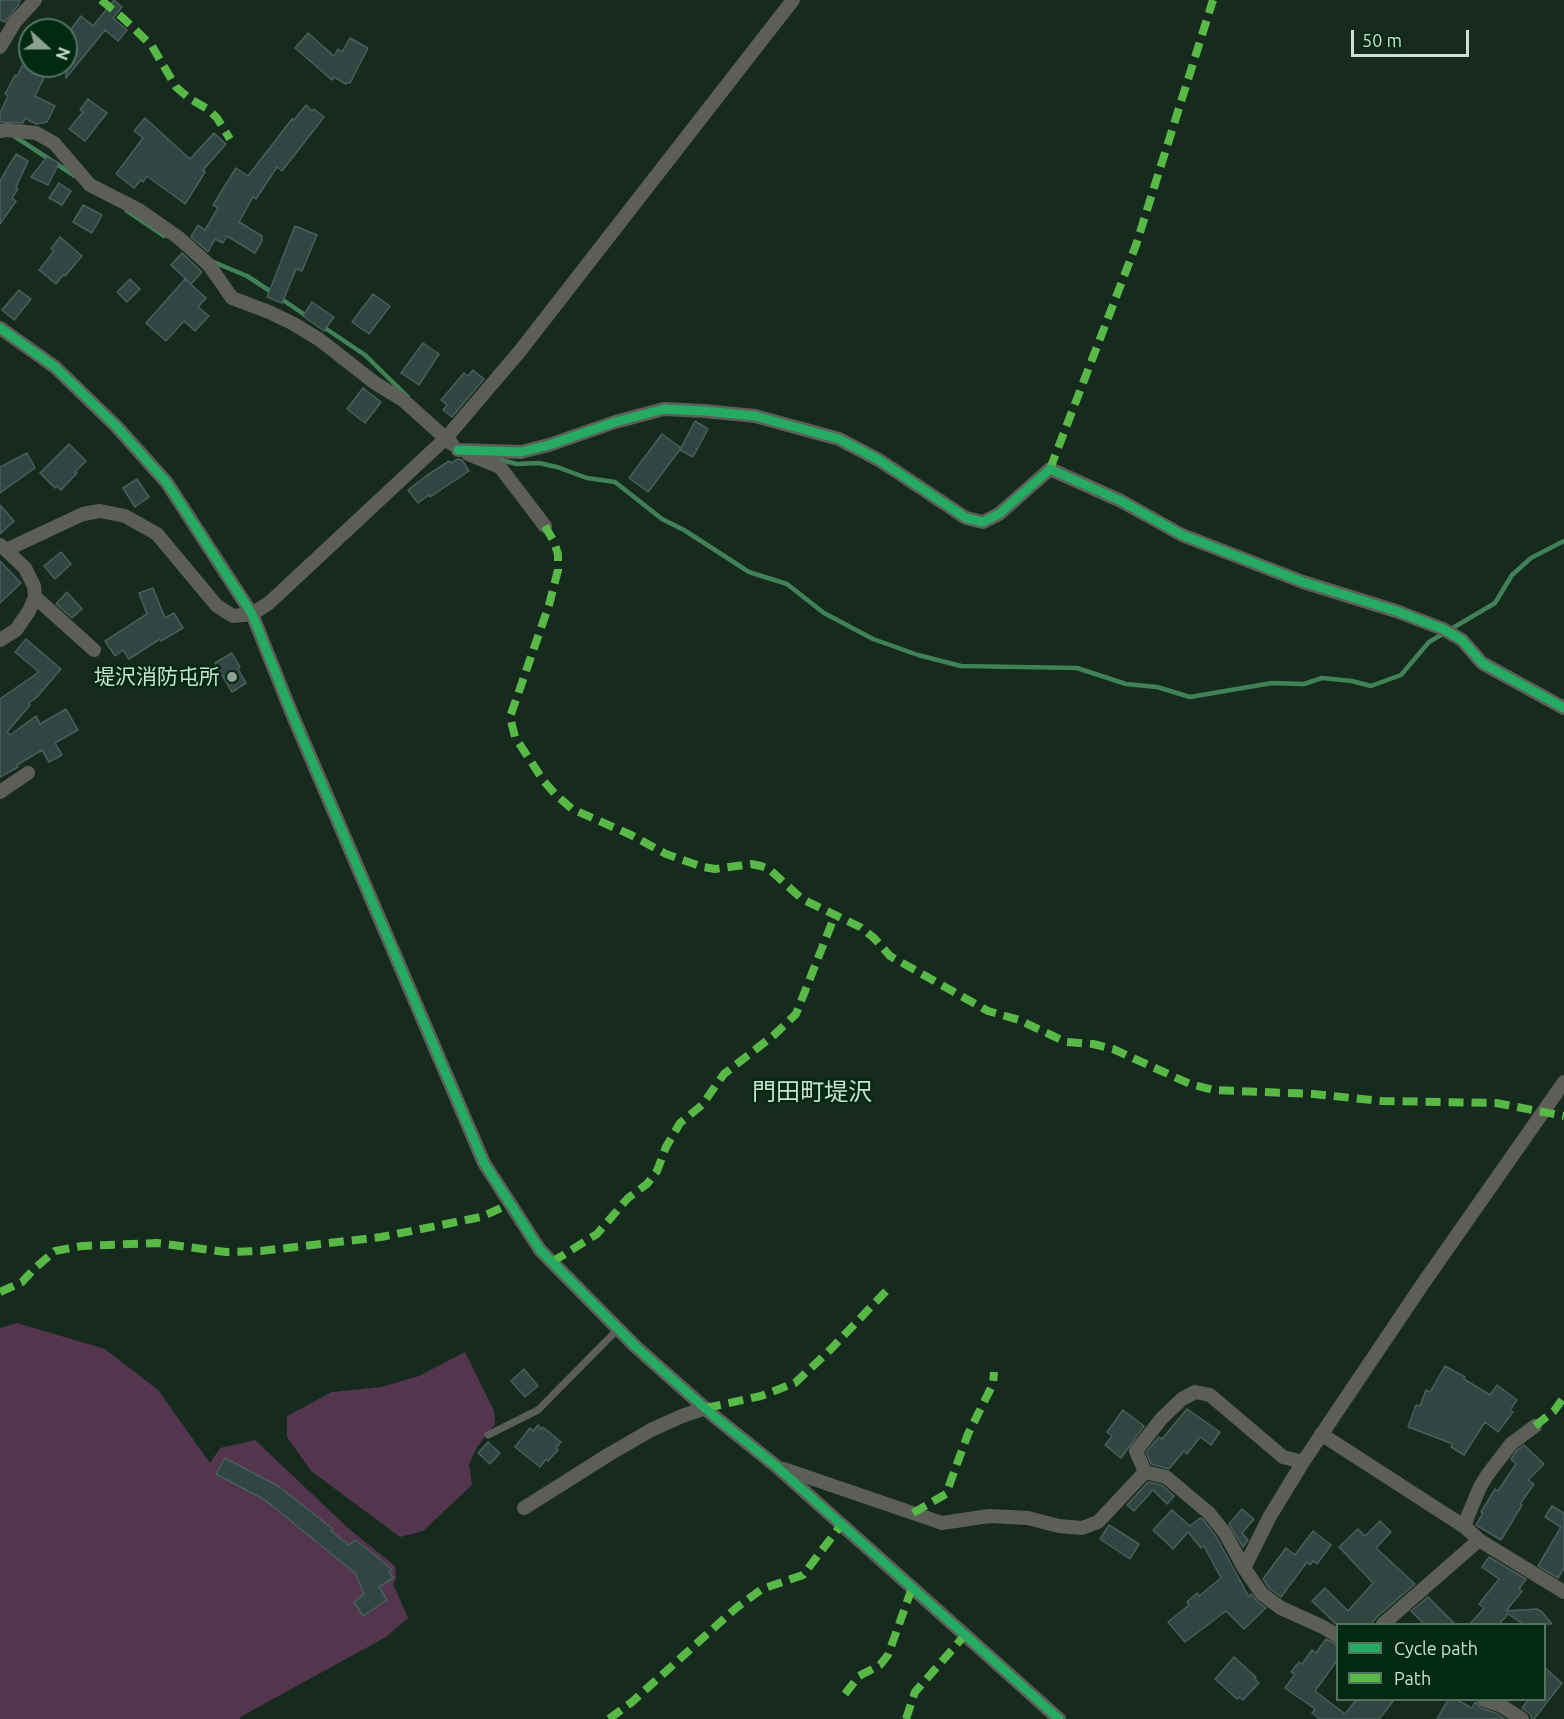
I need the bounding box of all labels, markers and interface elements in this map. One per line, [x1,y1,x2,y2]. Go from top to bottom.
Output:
north arrow [18,18,78,78]
scale bar [1354,18,1472,56]
text: 50 m [1362,30,1402,50]
text: N [52,45,73,63]
place label: 堤沢消防屯所 [94,664,220,690]
marker: 堤沢消防屯所 [225,670,239,684]
district label: 門田町堤沢 [752,1078,872,1106]
legend [1336,1623,1546,1701]
text: Cycle path [1394,1638,1478,1658]
text: Path [1394,1668,1431,1688]

